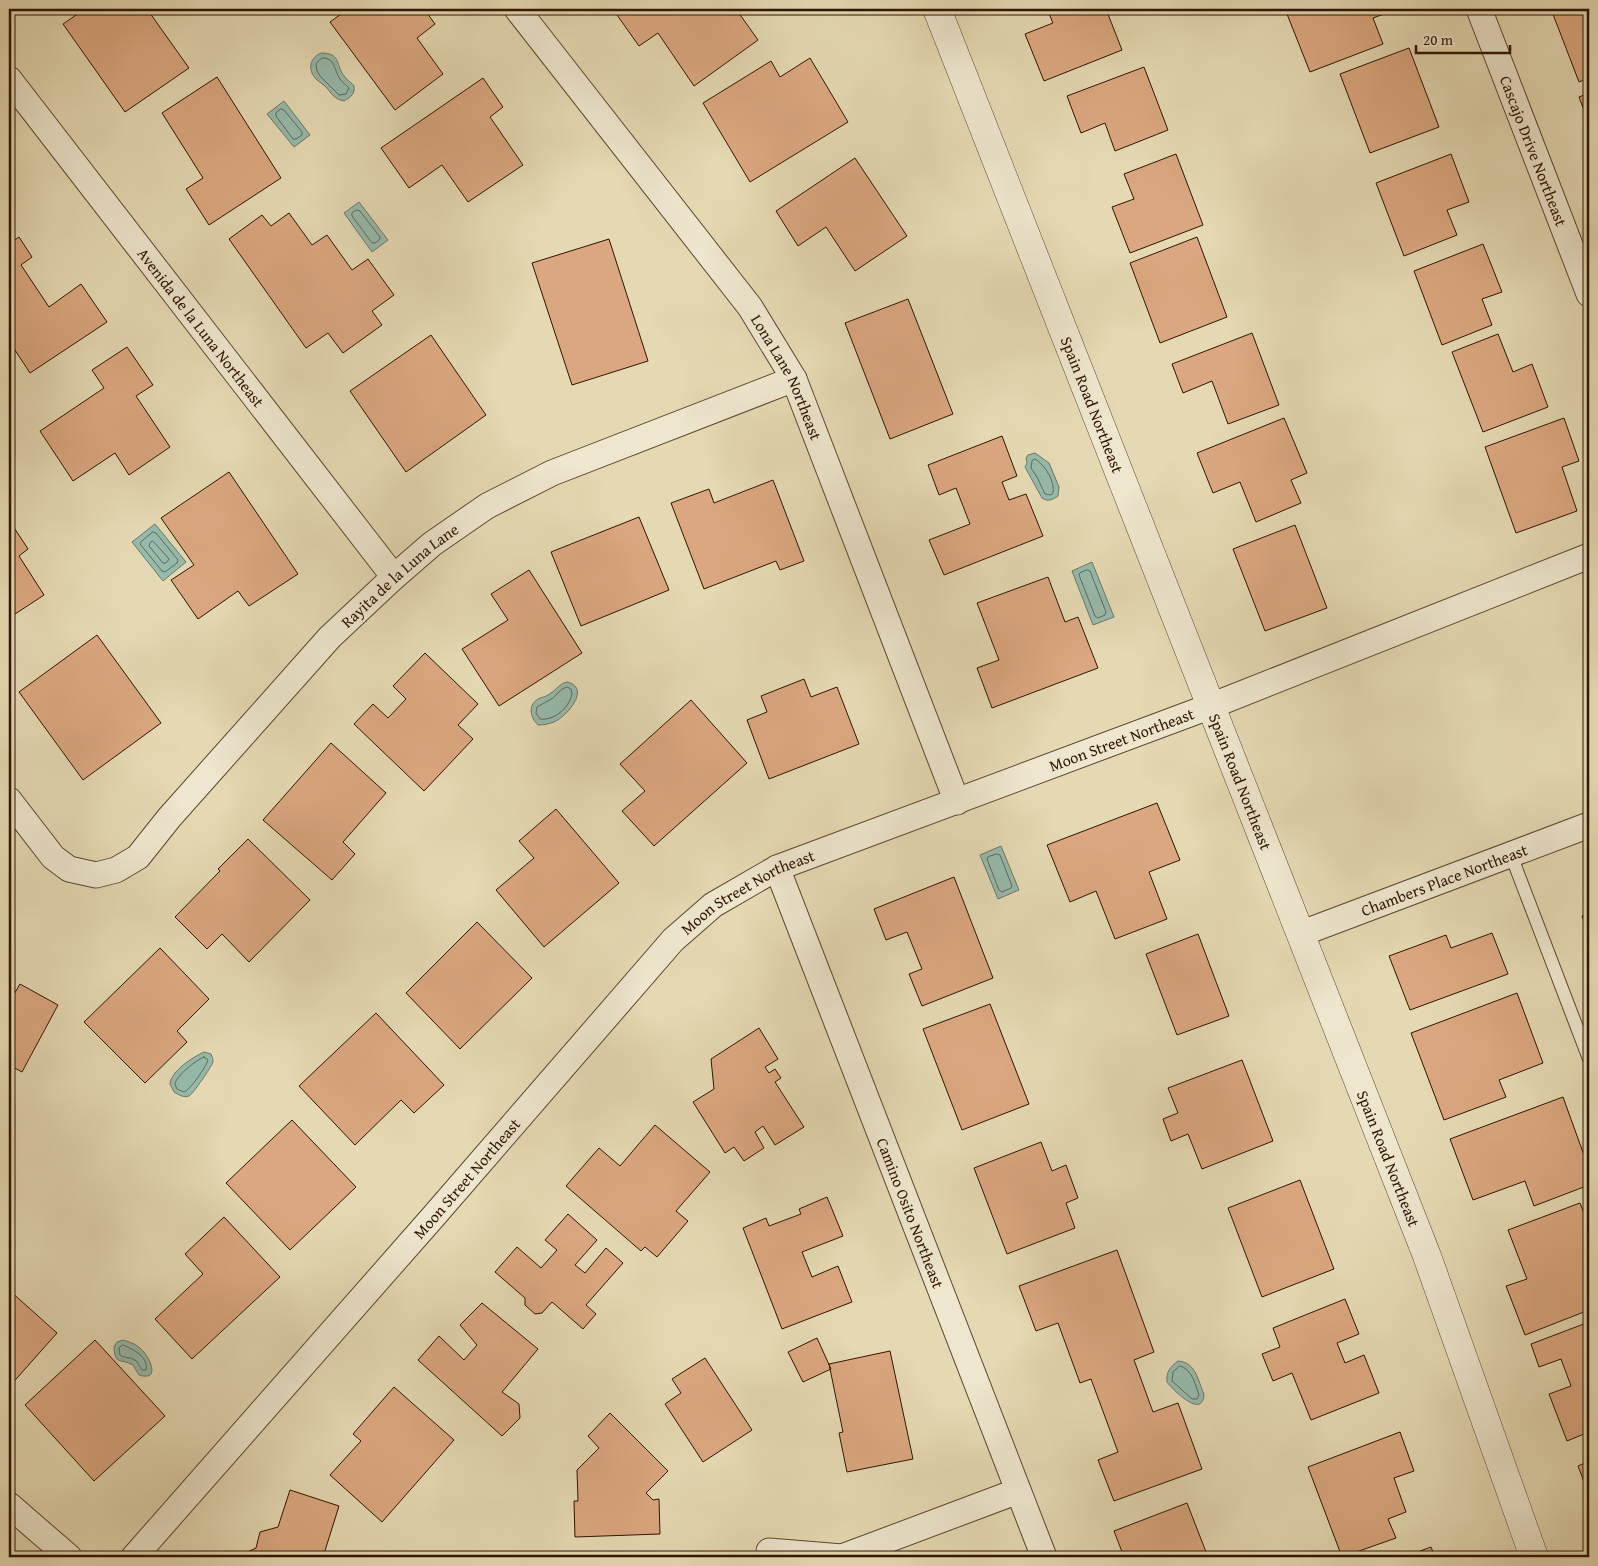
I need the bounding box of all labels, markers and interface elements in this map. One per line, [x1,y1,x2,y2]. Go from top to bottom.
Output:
scale bar [1416,22,1509,54]
text: 20 m [1423,29,1454,50]
street label: Cascajo Drive Northeast [1494,72,1574,230]
street label: Avenida de la Luna Northeast [132,243,271,413]
street label: Lona Lane Northeast [745,310,829,444]
street label: Spain Road Northeast [1055,333,1130,477]
street label: Rayita de la Luna Lane [335,517,463,633]
street label: Moon Street Northeast [1046,701,1198,777]
street label: Spain Road Northeast [1203,710,1278,854]
street label: Chambers Place Northeast [1357,837,1531,922]
street label: Moon Street Northeast [675,843,818,940]
street label: Spain Road Northeast [1351,1087,1426,1231]
street label: Moon Street Northeast [407,1112,526,1244]
street label: Camino Osito Northeast [871,1134,951,1292]

